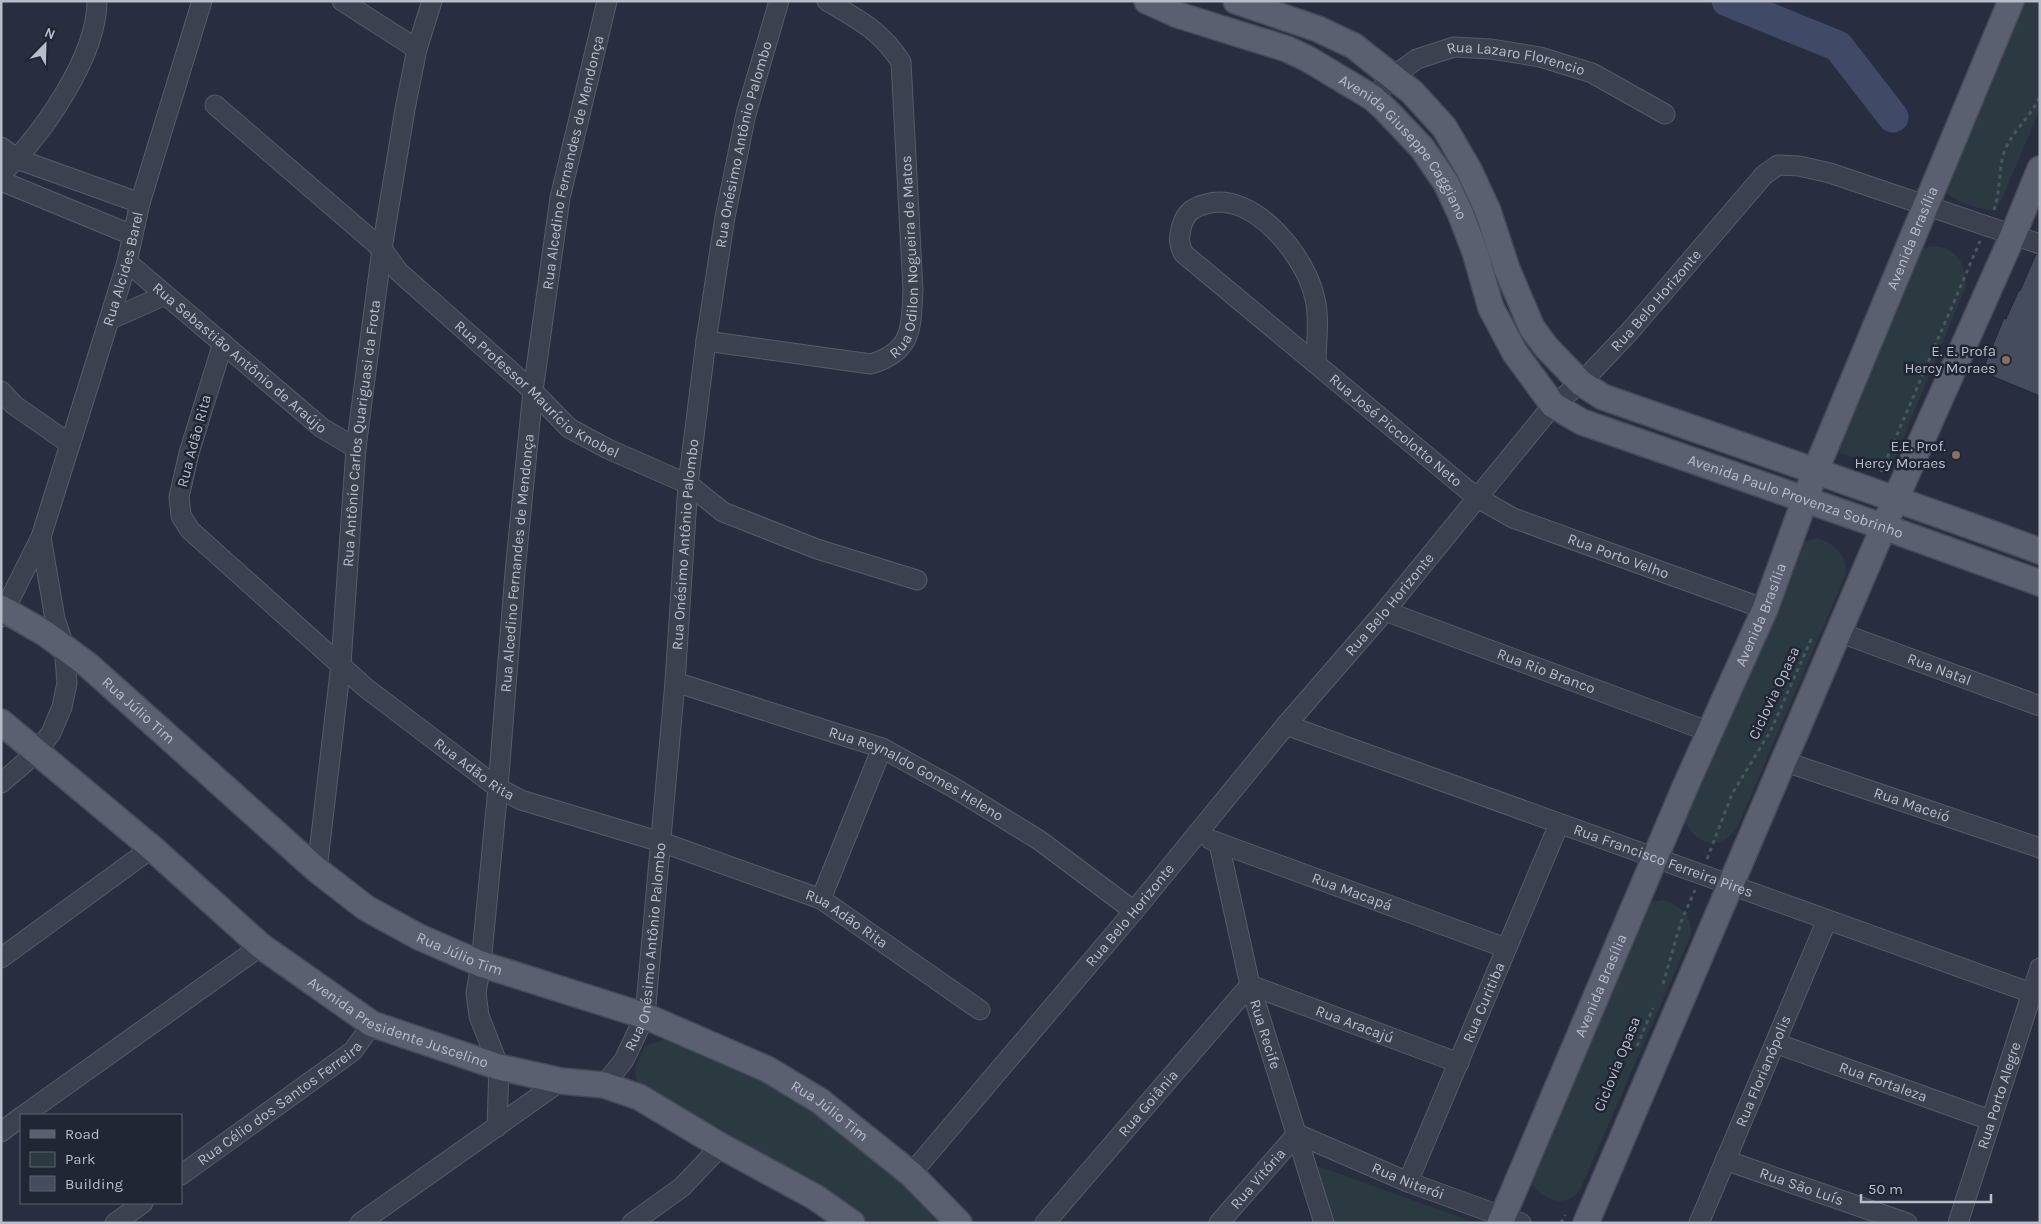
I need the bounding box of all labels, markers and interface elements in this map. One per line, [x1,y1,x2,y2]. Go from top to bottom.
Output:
north arrow [20,20,70,70]
text: N [42,24,58,43]
street label: Rua Alcedino Fernandes de Mendonça [538,33,608,291]
street label: Rua Lazaro Florencio [1444,38,1587,79]
street label: Rua Onésimo Antônio Palombo [711,39,776,249]
street label: Avenida Giuseppe Caggiano [1336,71,1471,222]
street label: Rua Odilon Nogueira de Matos [886,155,922,362]
street label: Avenida Brasília [1883,184,1942,292]
street label: Rua Alcides Barel [99,210,147,328]
street label: Rua Belo Horizonte [1607,246,1705,355]
street label: Rua Sebastião Antônio de Araújo [149,279,331,437]
street label: Rua Antônio Carlos Quariguasi da Frota [339,299,384,568]
street label: Rua Professor Maurício Knobel [451,317,622,462]
place label: E. E. Profª Hercy Moraes [1904,342,1996,377]
marker: E. E. Profª Hercy Moraes [2000,354,2012,366]
street label: Rua José Piccolotto Neto [1326,370,1466,491]
street label: Rua Adão Rita [173,393,215,489]
street label: Rua Alcedino Fernandes de Mendonça [497,433,538,693]
place label: E.E. Prof. Hercy Moraes [1854,437,1946,472]
street label: Rua Onésimo Antônio Palombo [668,438,703,651]
marker: E.E. Prof. Hercy Moraes [1950,449,1962,461]
street label: Avenida Paulo Provenza Sobrinho [1685,450,1906,542]
street label: Rua Porto Velho [1565,529,1671,583]
street label: Rua Belo Horizonte [1341,549,1438,660]
street label: Avenida Brasília [1731,561,1790,669]
street label: Ciclovia Opasa [1745,644,1803,742]
street label: Rua Rio Branco [1495,645,1598,698]
street label: Rua Natal [1905,649,1974,689]
street label: Rua Júlio Tim [98,673,179,748]
street label: Rua Reynaldo Gomes Heleno [827,723,1007,825]
street label: Rua Adão Rita [431,734,518,804]
street label: Rua Maceió [1871,783,1952,826]
street label: Rua Francisco Ferreira Pires [1571,820,1756,901]
street label: Rua Onésimo Antônio Palombo [621,842,670,1054]
street label: Rua Belo Horizonte [1082,860,1178,970]
street label: Rua Macapá [1309,869,1394,914]
street label: Rua Adão Rita [803,885,891,952]
street label: Rua Júlio Tim [414,928,505,979]
street label: Avenida Brasília [1571,931,1631,1040]
street label: Rua Curitiba [1459,959,1509,1045]
street label: Avenida Presidente Juscelino [304,973,491,1072]
street label: Rua Recife [1246,997,1285,1071]
street label: Rua Aracajú [1313,1001,1396,1047]
street label: Rua Florianópolis [1732,1013,1795,1130]
street label: Ciclovia Opasa [1590,1014,1644,1114]
street label: Rua Célio dos Santos Ferreira [194,1038,366,1169]
street label: Rua Porto Alegre [1973,1040,2025,1151]
street label: Rua Fortaleza [1837,1058,1930,1106]
street label: Rua Goiânia [1114,1066,1182,1140]
street label: Rua Júlio Tim [788,1077,872,1145]
legend [20,1114,182,1204]
text: Road [65,1125,100,1143]
street label: Rua Vitória [1226,1144,1289,1213]
text: Park [65,1150,95,1168]
street label: Rua Niterói [1369,1158,1447,1203]
street label: Rua São Luís [1757,1164,1846,1209]
scale bar [1861,1172,1991,1204]
text: Building [65,1175,123,1193]
text: 50 m [1868,1180,1903,1198]

